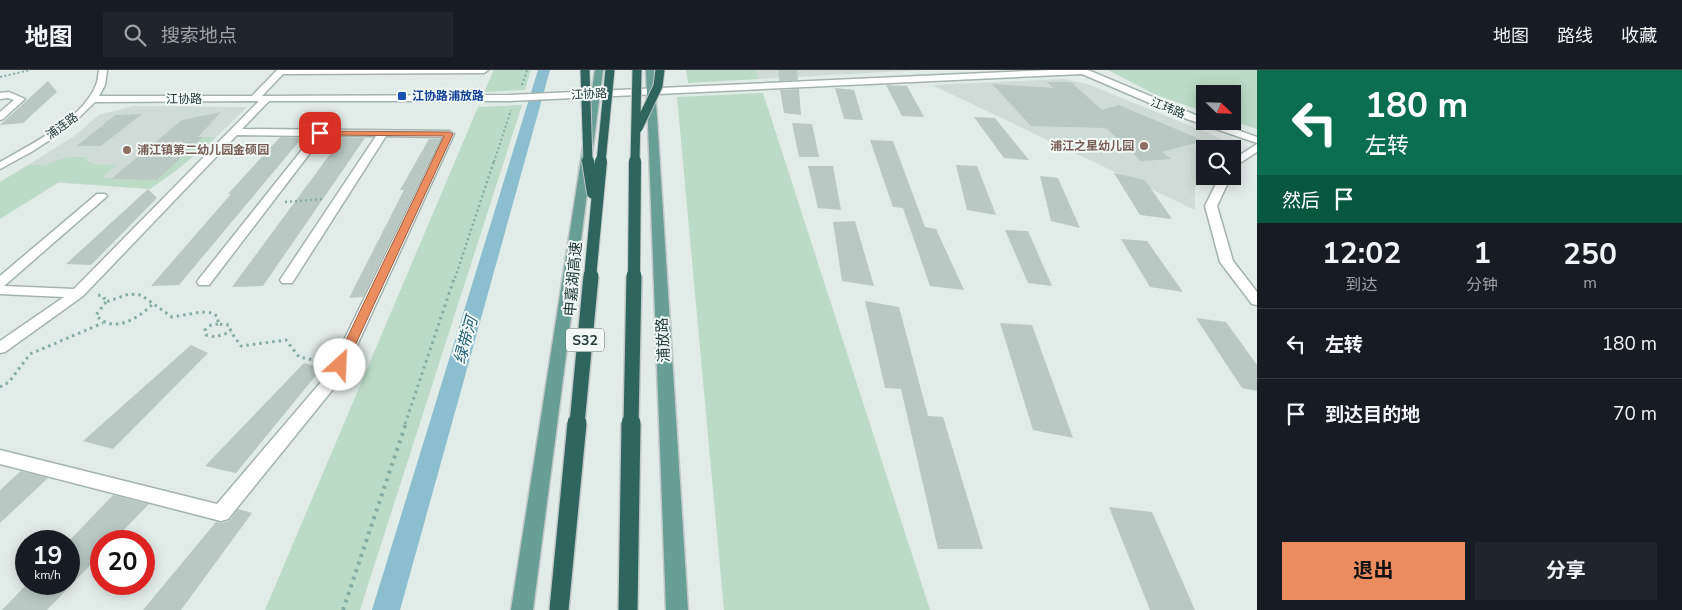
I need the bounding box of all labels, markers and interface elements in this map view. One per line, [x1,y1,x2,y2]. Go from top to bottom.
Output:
search box [103,12,453,57]
text: 地图 [25,21,73,53]
icon: search [121,21,149,49]
text: 搜索地点 [161,23,237,49]
text: 地图 [1493,24,1529,48]
text: 路线 [1557,24,1593,48]
text: 收藏 [1621,24,1657,48]
text: 180 m [1365,82,1468,129]
street label: 江协路 [571,85,607,103]
north arrow [1196,85,1241,130]
map controls [1196,85,1241,185]
place label: 江协路浦放路 [412,88,484,104]
marker: 江协路浦放路 [396,90,408,102]
icon: left [1282,90,1347,155]
street label: 江协路 [166,91,202,107]
street label: 江玮路 [1148,94,1188,122]
street label: 浦连路 [43,109,81,143]
pin [299,112,341,154]
icon: arrive [306,119,334,147]
text: 左转 [1365,131,1409,161]
place label: 浦江之星幼儿园 [1050,138,1134,154]
marker: 浦江之星幼儿园 [1138,140,1150,152]
button: search [1196,140,1241,185]
place label: 浦江镇第二幼儿园金硕园 [137,142,269,158]
marker: 浦江镇第二幼儿园金硕园 [121,144,133,156]
icon: arrive [1330,185,1358,213]
text: 然后 [1282,188,1320,214]
text: 12:02 [1322,233,1401,274]
text: 1 [1473,233,1491,274]
text: 250 [1563,234,1617,275]
street label: 申嘉湖高速 [560,241,586,317]
text: m [1583,272,1597,294]
text: 到达 [1346,274,1378,296]
text: 分钟 [1466,274,1498,296]
water label: 绿带河 [449,311,484,366]
street label: 浦放路 [652,317,674,363]
road number: S32 [566,328,604,352]
icon: left [1282,330,1310,358]
text: 180 m [1602,331,1657,357]
text: 左转 [1325,332,1363,358]
position arrow [313,338,365,390]
icon: arrive [1282,400,1310,428]
text: 70 m [1613,401,1657,427]
text: 到达目的地 [1325,402,1420,428]
speed limit sign: 20 [90,530,155,595]
text: 19 [32,539,63,573]
button: 退出 [1282,542,1465,600]
button: 分享 [1475,542,1657,600]
text: km/h [34,567,61,583]

